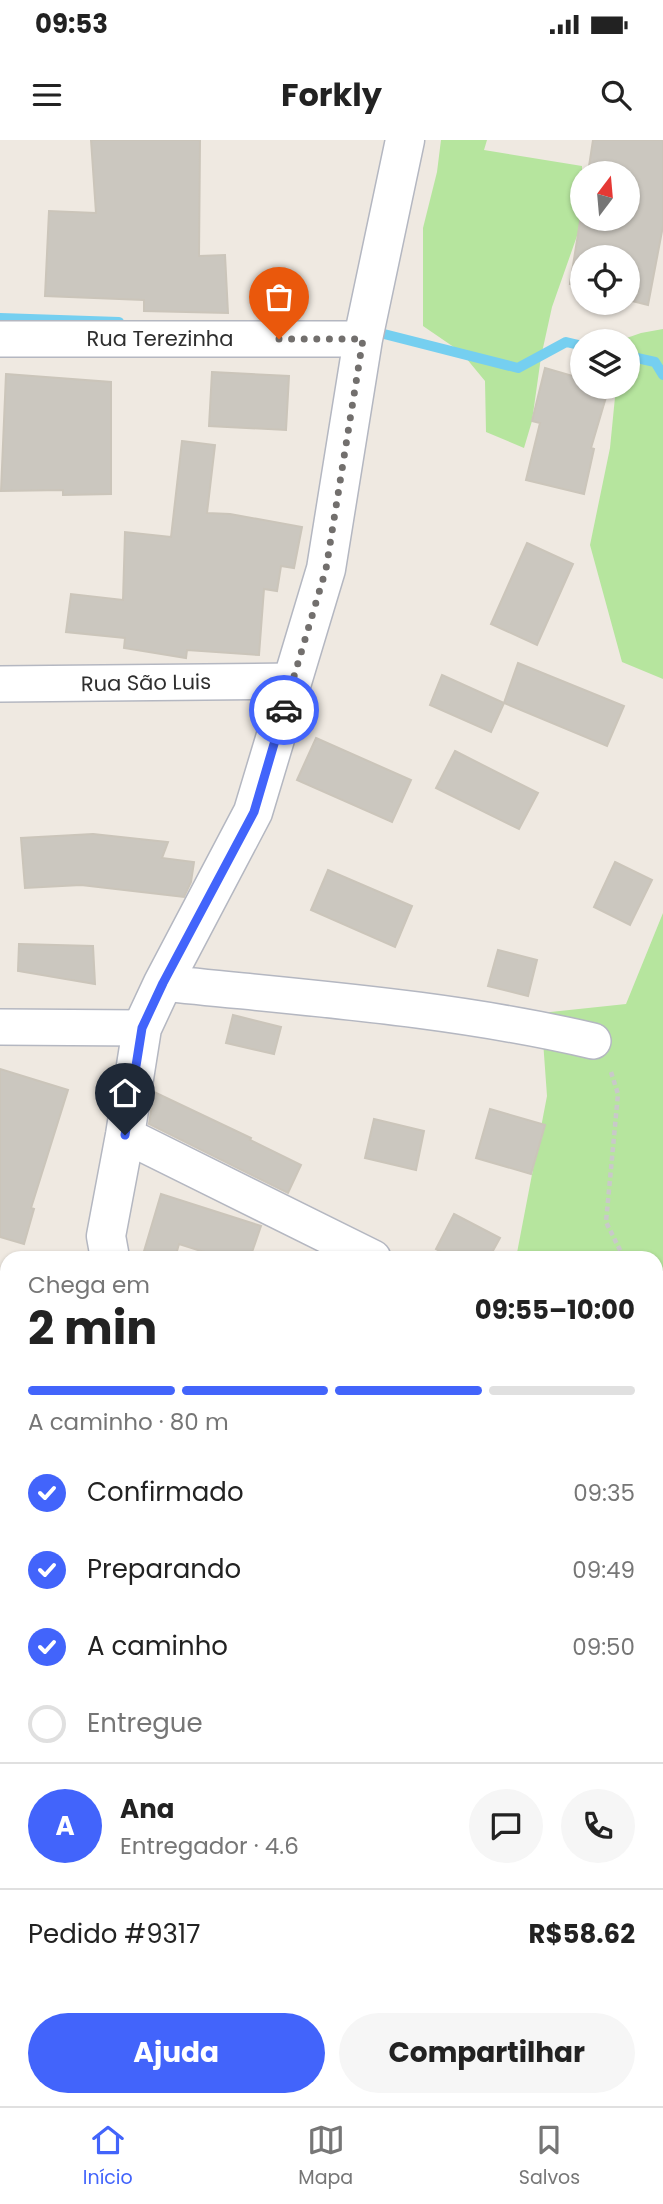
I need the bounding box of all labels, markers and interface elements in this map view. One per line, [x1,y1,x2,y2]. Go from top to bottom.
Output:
text: 09:53 [35,6,108,42]
text: Forkly [281,72,382,117]
icon: menu [28,76,66,114]
icon: search [597,76,635,114]
north arrow [570,161,640,231]
map controls [570,161,640,399]
button: locate [570,245,640,315]
pin [249,267,309,339]
icon: bag [260,278,298,316]
street label: Rua Terezinha [86,324,234,353]
button: layers [570,329,640,399]
street label: Rua São Luis [81,667,211,698]
courier [249,675,319,745]
icon: car [265,691,303,729]
pin [95,1063,155,1135]
icon: home [106,1074,144,1112]
text: Chega em [28,1269,150,1301]
text: 09:55–10:00 [475,1292,635,1328]
text: 2 min [28,1296,157,1360]
text: A caminho · 80 m [28,1406,229,1438]
icon: check [28,1474,66,1512]
text: Confirmado [87,1474,244,1510]
text: 09:35 [573,1477,635,1509]
icon: check [28,1551,66,1589]
text: Preparando [87,1551,241,1587]
text: 09:49 [572,1554,635,1586]
icon: check [28,1628,66,1666]
text: A caminho [87,1628,228,1664]
text: 09:50 [572,1631,635,1663]
text: Entregue [87,1705,203,1741]
button: chat [469,1789,543,1863]
button: phone [561,1789,635,1863]
text: Ana [120,1791,174,1827]
text: A [55,1808,75,1844]
text: Entregador · 4.6 [120,1830,299,1862]
text: Pedido #9317 [28,1916,200,1952]
text: R$58.62 [528,1916,635,1952]
button: Ajuda [28,2013,325,2093]
button: Compartilhar [339,2013,635,2093]
tab: Início [83,2121,133,2192]
tab: Mapa [298,2121,353,2192]
tab: Salvos [519,2121,580,2192]

